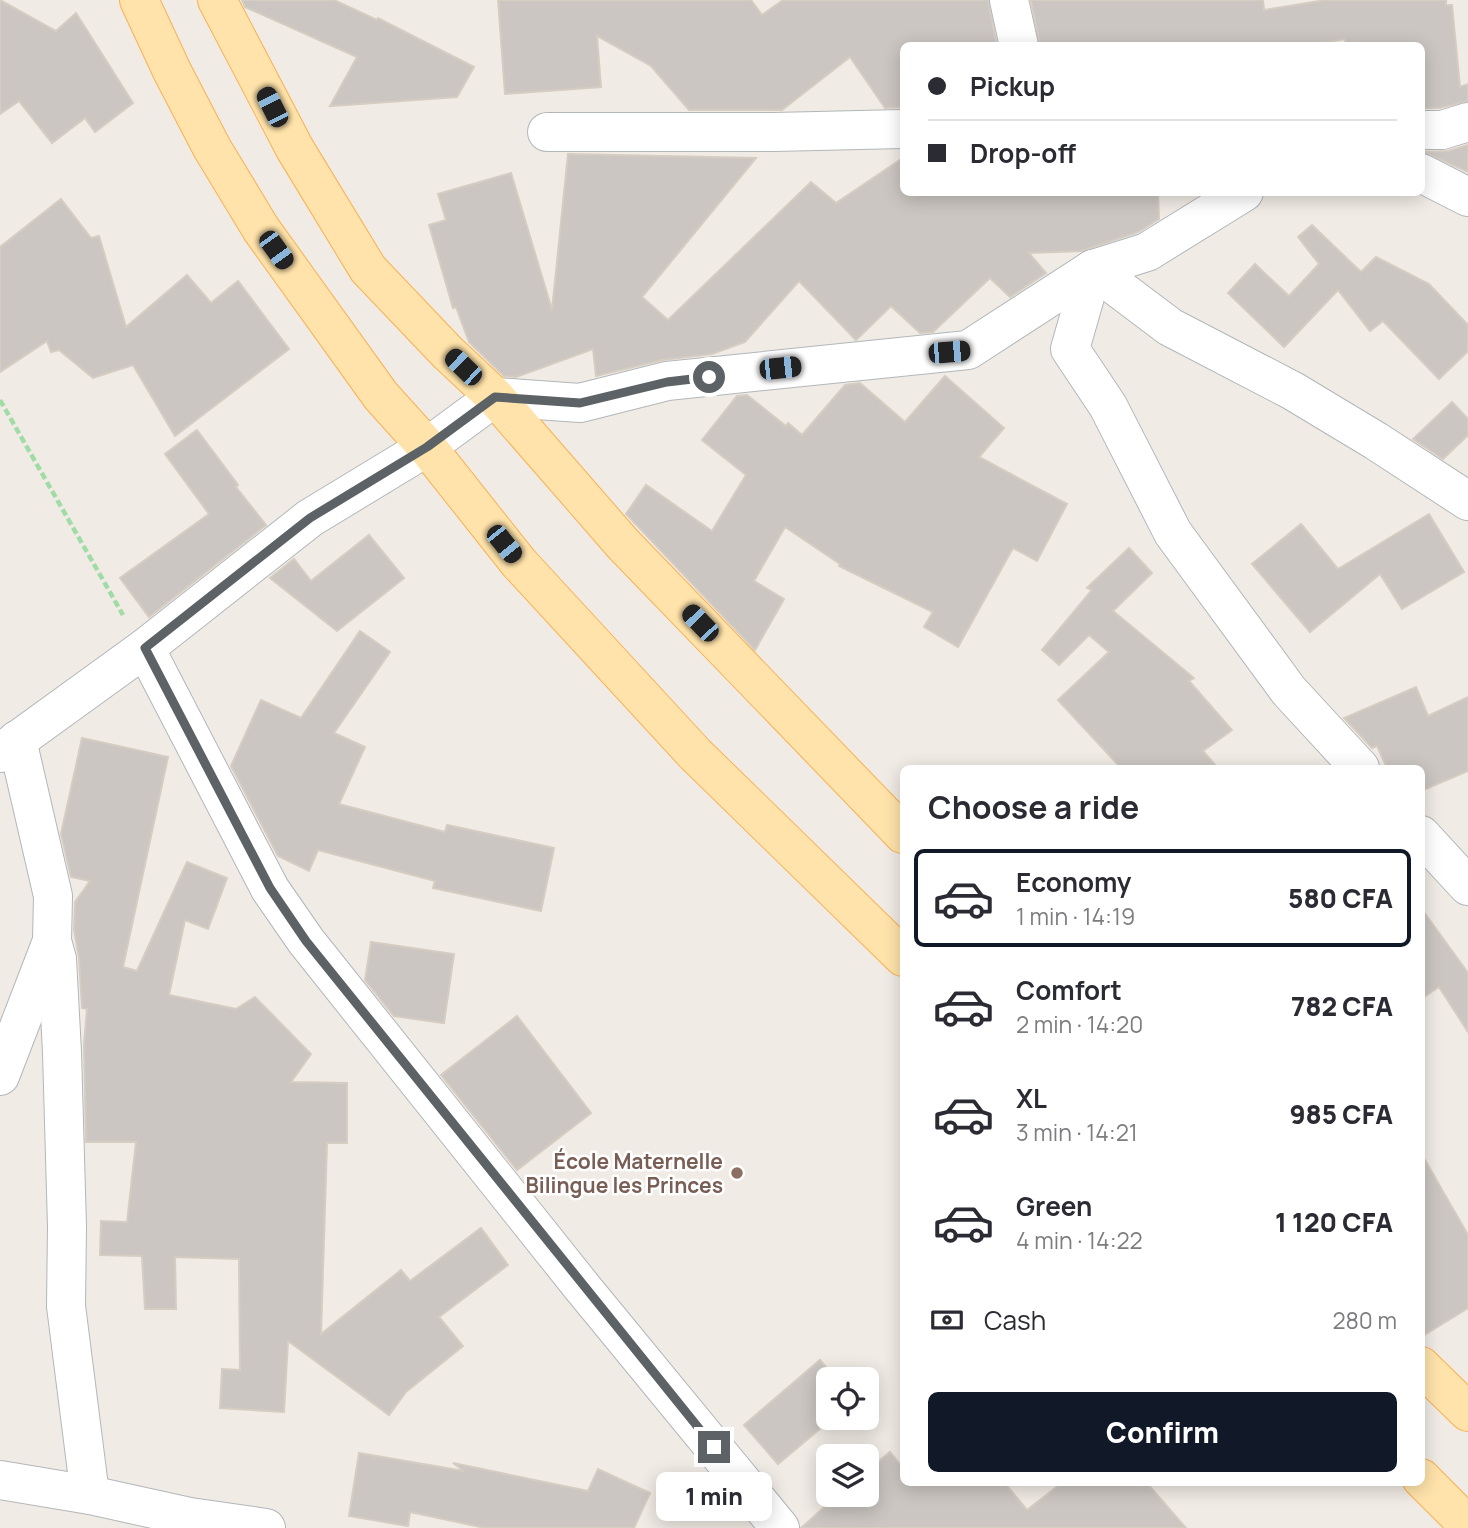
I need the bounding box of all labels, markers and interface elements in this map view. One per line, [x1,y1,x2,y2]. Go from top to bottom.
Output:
text: Pickup [970,68,1055,104]
car [254,84,291,130]
text: Drop-off [970,135,1076,171]
car [256,227,297,273]
car [928,340,971,364]
car [441,345,486,389]
car [759,355,802,381]
route start [693,361,725,393]
car [483,521,526,567]
car [678,601,723,645]
text: Choose a ride [928,785,1139,829]
text: Economy [1016,864,1131,900]
icon: car [932,867,995,930]
text: 580 CFA [1288,880,1393,916]
text: 1 min · 14:19 [1016,900,1135,932]
text: Comfort [1016,972,1122,1008]
icon: car [932,975,995,1038]
text: 782 CFA [1291,988,1393,1024]
text: 2 min · 14:20 [1016,1008,1143,1040]
text: XL [1016,1080,1047,1116]
icon: car [932,1083,995,1146]
text: 985 CFA [1289,1096,1393,1132]
text: 3 min · 14:21 [1016,1116,1138,1148]
place label: École Maternelle Bilingue les Princes [526,1147,723,1199]
marker: École Maternelle Bilingue les Princes [729,1165,745,1181]
text: Green [1016,1188,1092,1224]
icon: car [932,1191,995,1254]
text: 1 120 CFA [1275,1204,1393,1240]
text: 4 min · 14:22 [1016,1224,1143,1256]
icon: cash [928,1301,966,1339]
text: Cash [984,1302,1046,1338]
text: 280 m [1332,1304,1397,1336]
map controls [816,1367,879,1507]
button: locate [816,1367,879,1430]
button: Confirm [928,1392,1397,1472]
route end [698,1431,730,1463]
button: layers [816,1444,879,1507]
callout: 1 min [656,1472,772,1520]
text: 1 min [685,1480,743,1512]

